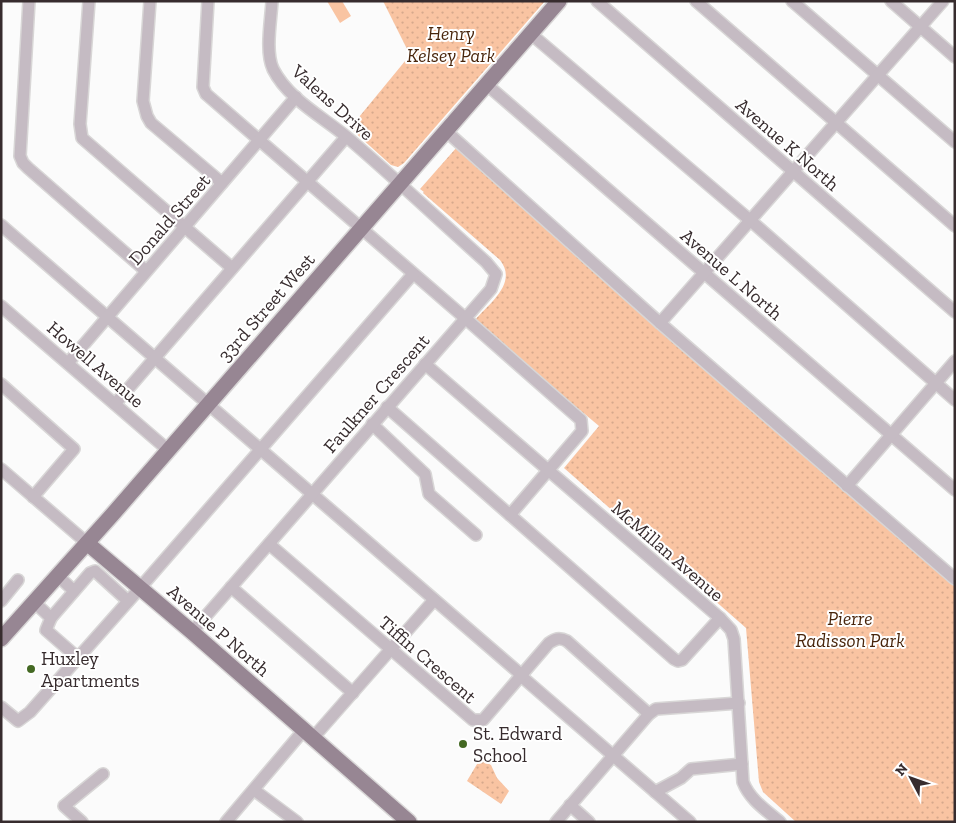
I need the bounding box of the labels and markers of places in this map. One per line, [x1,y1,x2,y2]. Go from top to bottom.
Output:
place label: Huxley Apartments [41,647,139,692]
marker: Huxley Apartments [25,663,37,675]
place label: St. Edward School [473,722,563,767]
marker: St. Edward School [457,738,469,750]

